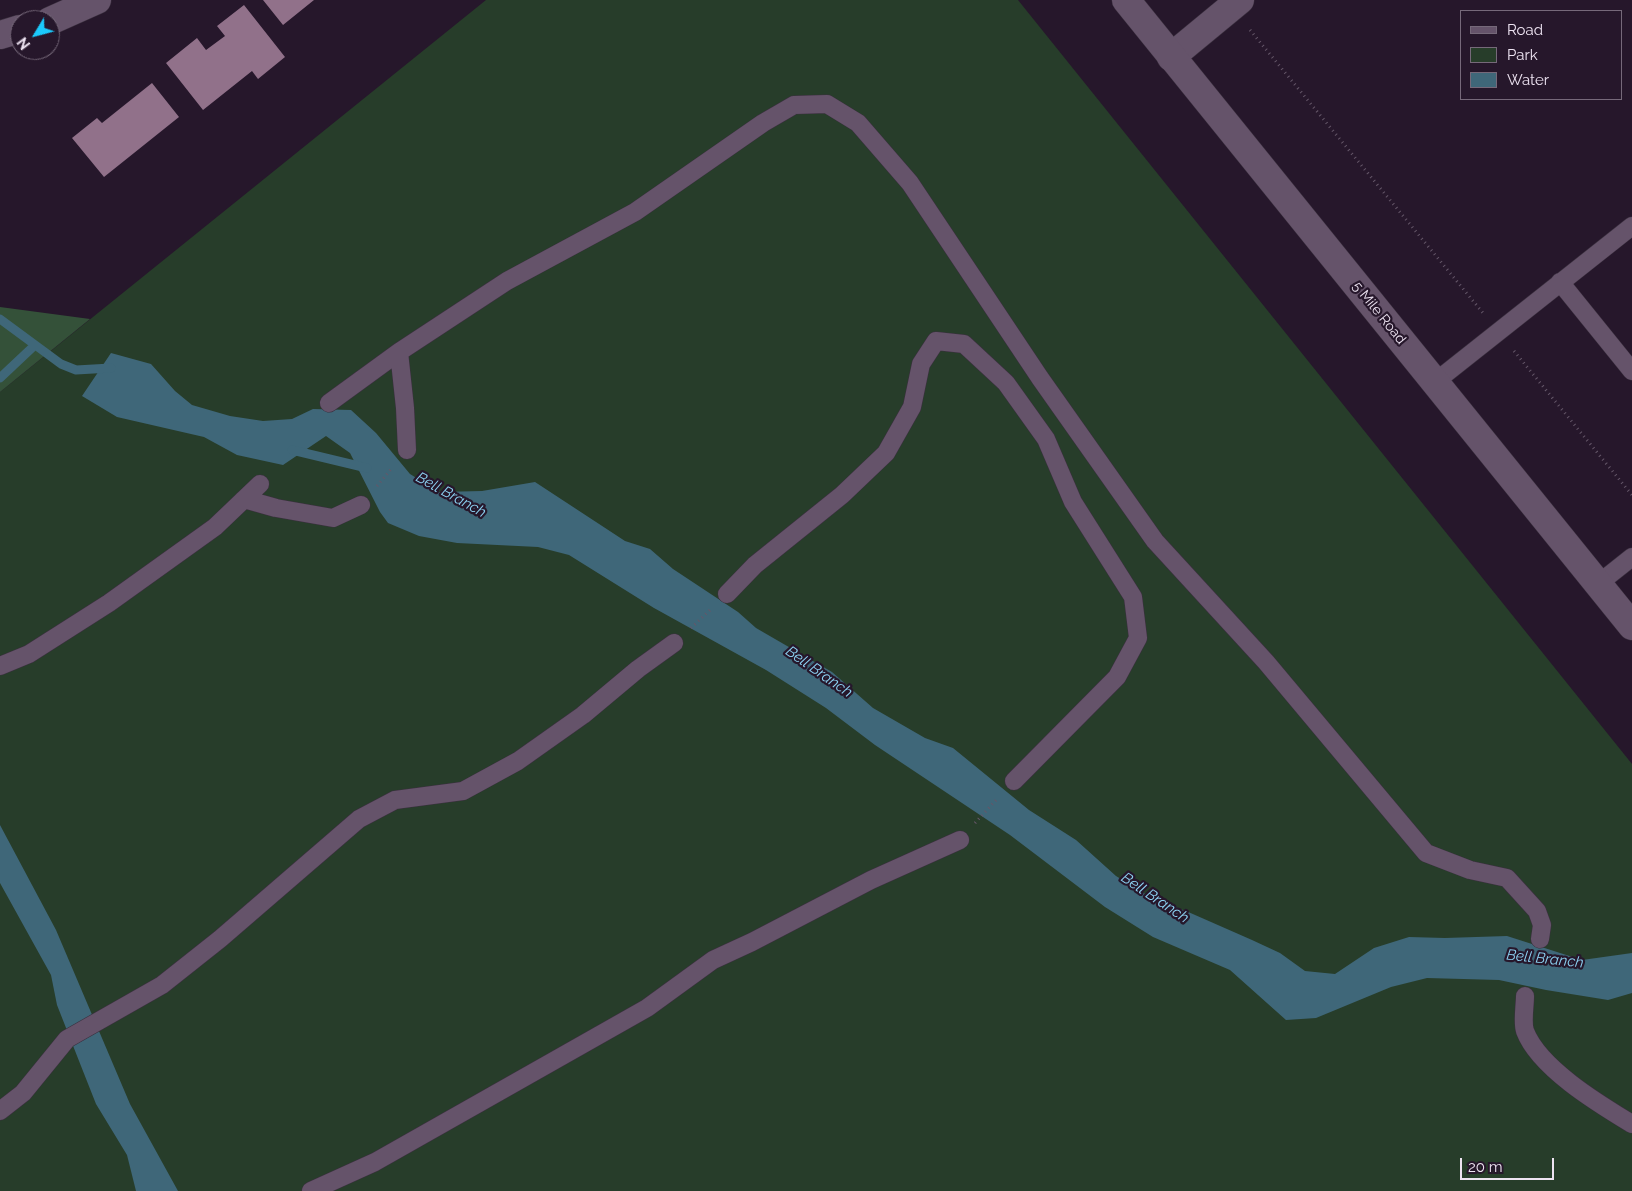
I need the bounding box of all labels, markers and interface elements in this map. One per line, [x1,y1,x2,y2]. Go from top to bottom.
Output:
north arrow [10,10,60,60]
legend [1460,10,1622,100]
text: Road [1507,21,1543,39]
text: N [14,34,33,53]
text: Park [1507,46,1538,64]
text: Water [1507,71,1549,89]
street label: 5 Mile Road [1349,278,1409,348]
water label: Bell Branch [413,468,489,522]
water label: Bell Branch [782,642,856,702]
water label: Bell Branch [1118,869,1192,927]
water label: Bell Branch [1506,946,1584,972]
scale bar [1462,1148,1556,1180]
text: 20 m [1468,1158,1503,1176]

